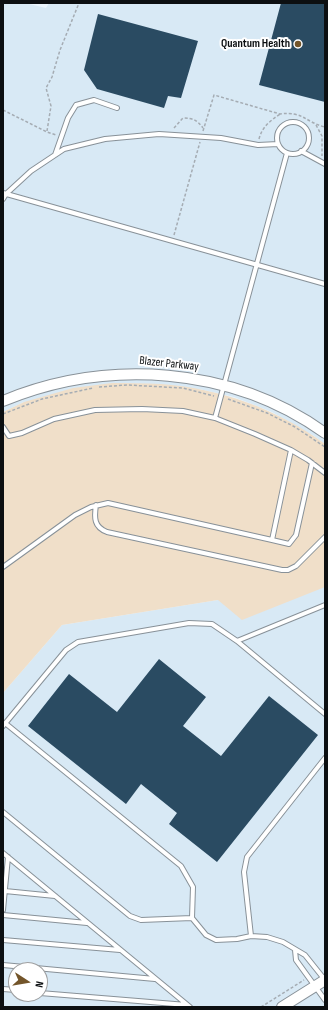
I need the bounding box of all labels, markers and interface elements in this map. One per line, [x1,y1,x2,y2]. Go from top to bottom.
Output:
place label: Quantum Health [221,37,290,51]
marker: Quantum Health [293,39,303,49]
street label: Blazer Parkway [138,354,200,374]
north arrow [8,962,48,1002]
text: N [32,980,46,989]

